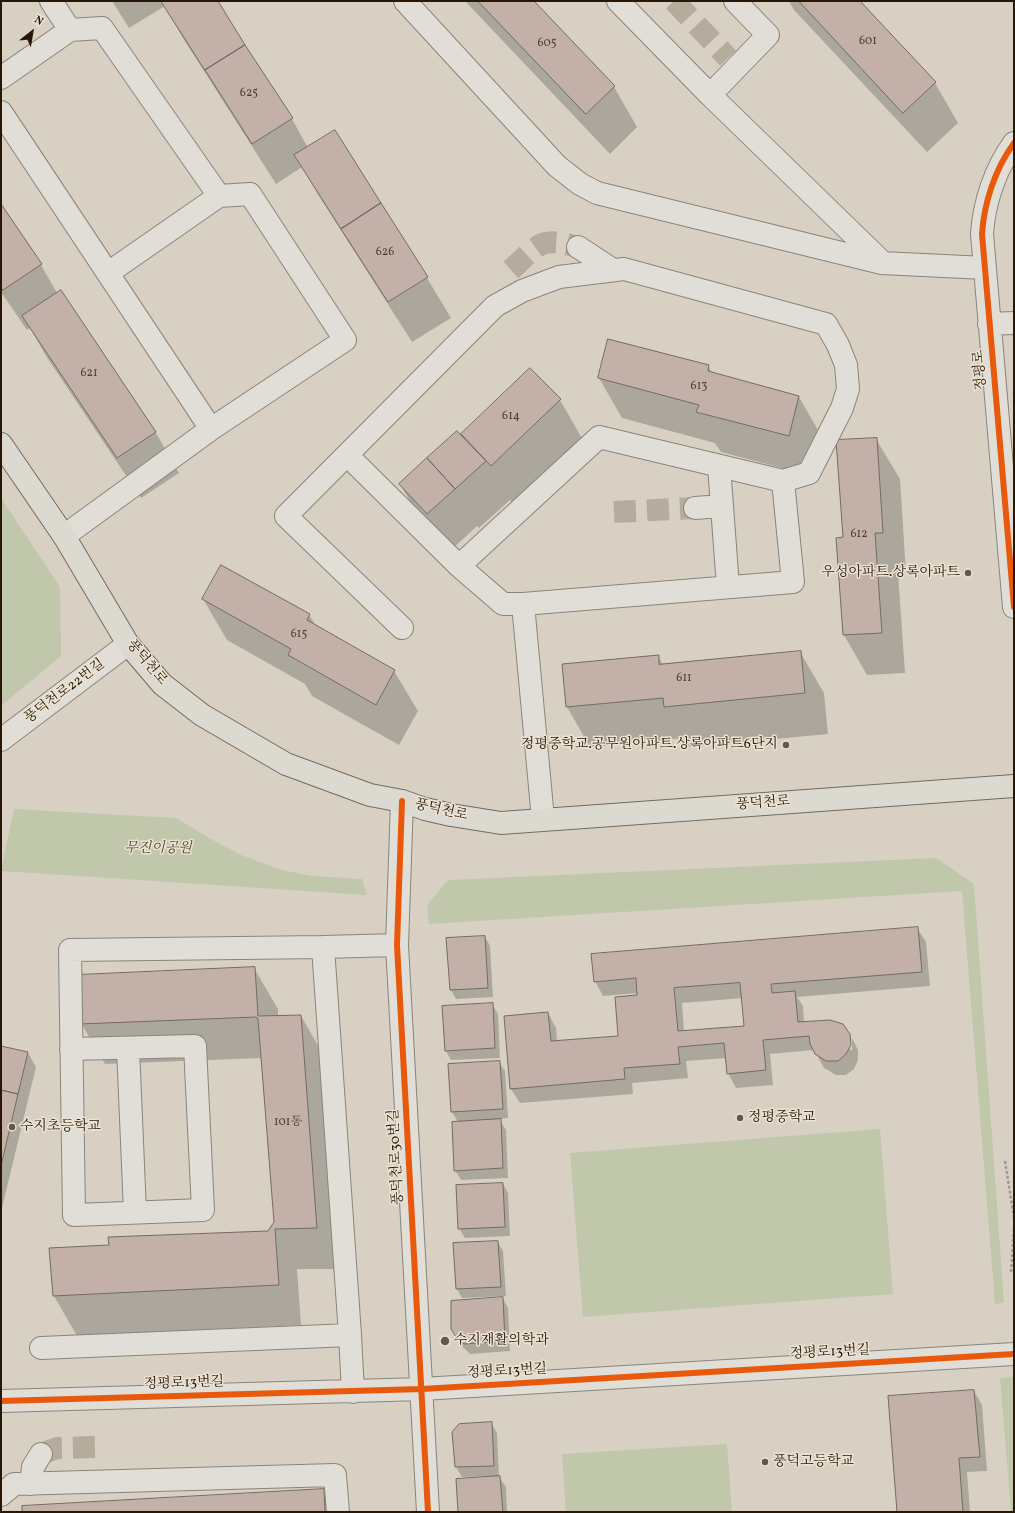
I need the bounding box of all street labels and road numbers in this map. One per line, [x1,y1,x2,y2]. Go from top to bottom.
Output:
street label: 정평로 [971,349,991,391]
street label: 풍덕천로 [122,637,170,689]
street label: 풍덕천로22번길 [22,656,108,728]
street label: 풍덕천로 [735,794,791,814]
street label: 풍덕천로 [413,797,469,825]
street label: 풍덕천로30번길 [386,1108,408,1206]
street label: 정평로13번길 [789,1343,871,1363]
street label: 정평로13번길 [466,1362,548,1382]
street label: 정평로13번길 [144,1374,224,1394]

